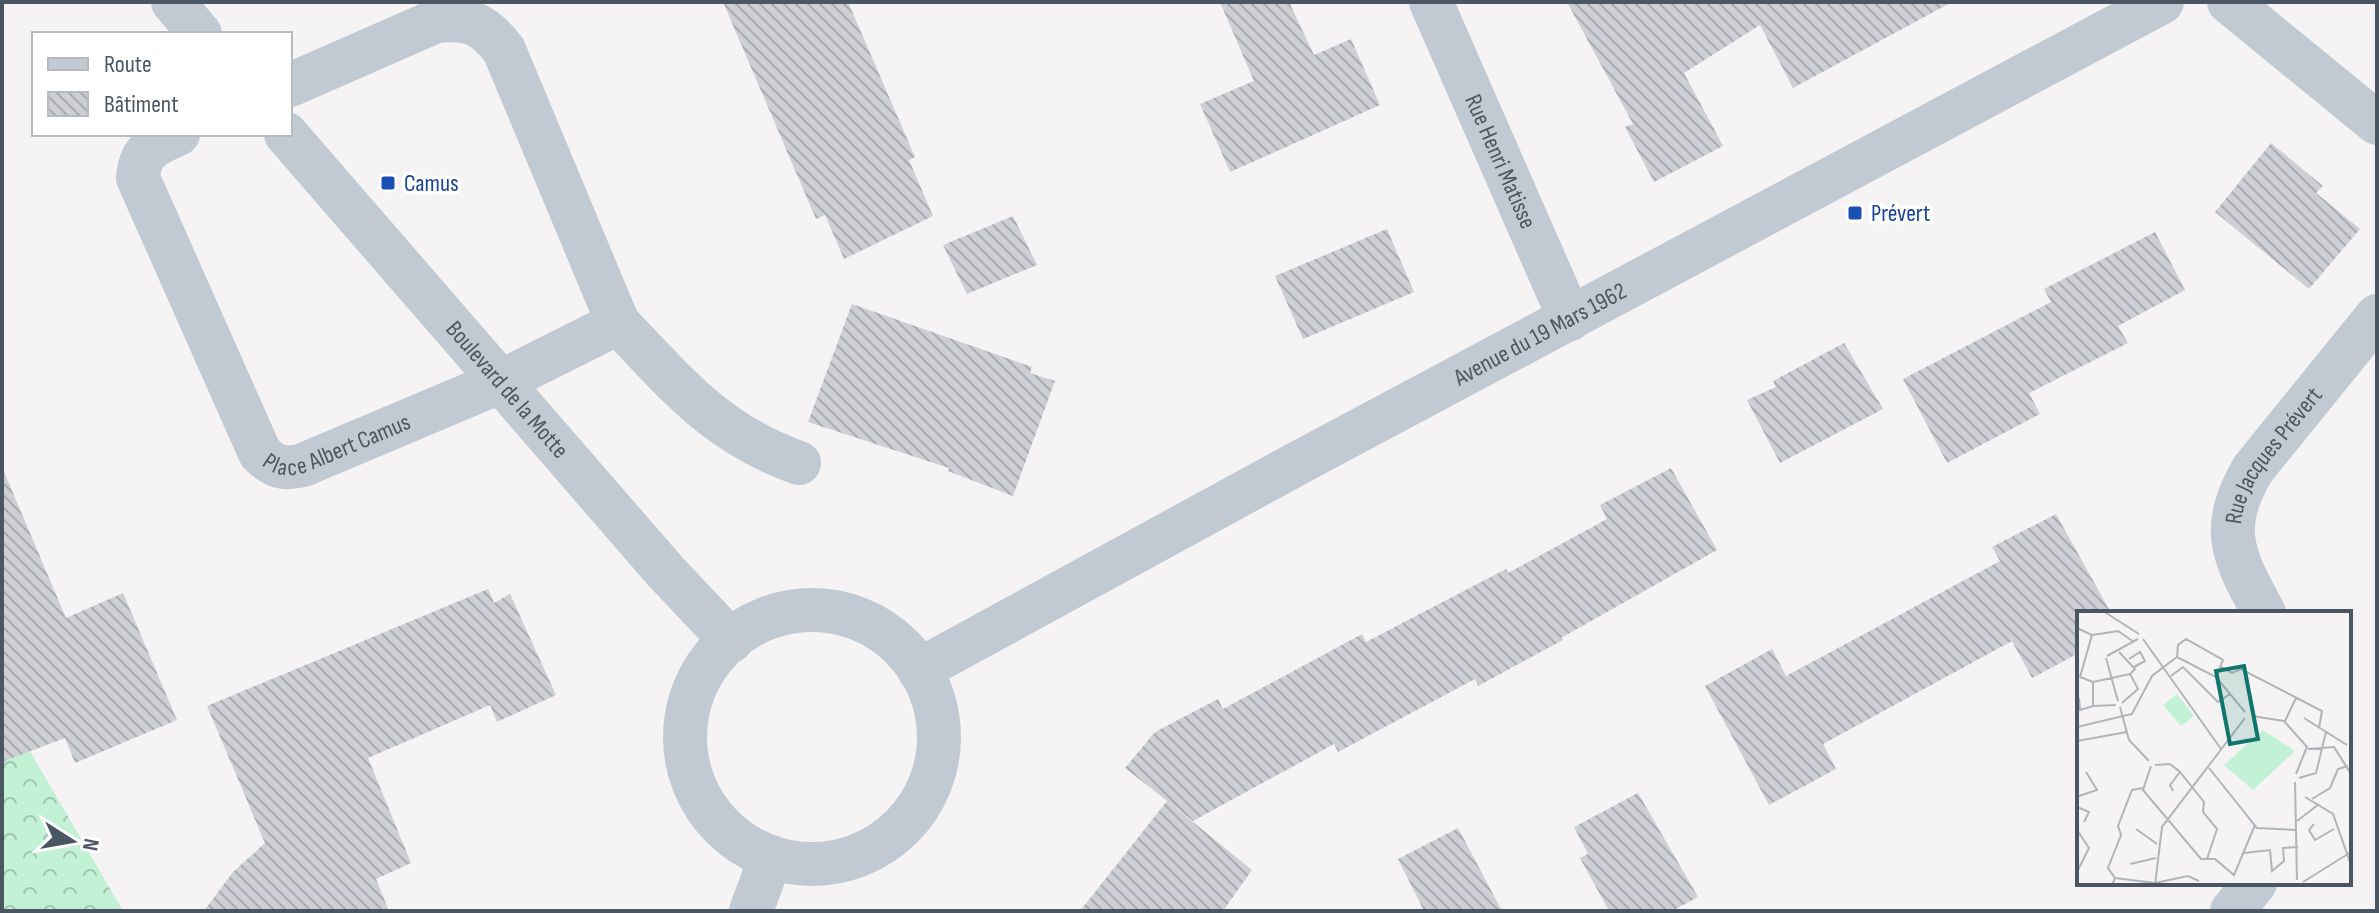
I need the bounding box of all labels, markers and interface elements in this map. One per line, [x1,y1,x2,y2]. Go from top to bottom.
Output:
legend [32,32,292,136]
text: Route [104,50,152,79]
text: Bâtiment [104,90,179,119]
street label: Rue Henri Matisse [1459,90,1543,233]
place label: Camus [404,169,459,198]
marker: Camus [379,174,397,192]
place label: Prévert [1871,199,1930,228]
marker: Prévert [1846,204,1864,222]
street label: Avenue du 19 Mars 1962 [1448,276,1631,392]
street label: Boulevard de la Motte [440,315,575,464]
street label: Rue Jacques Prévert [2219,381,2328,526]
street label: Place Albert Camus [257,407,414,482]
inset map [2077,611,2351,885]
north arrow [32,801,112,881]
text: N [76,836,105,853]

